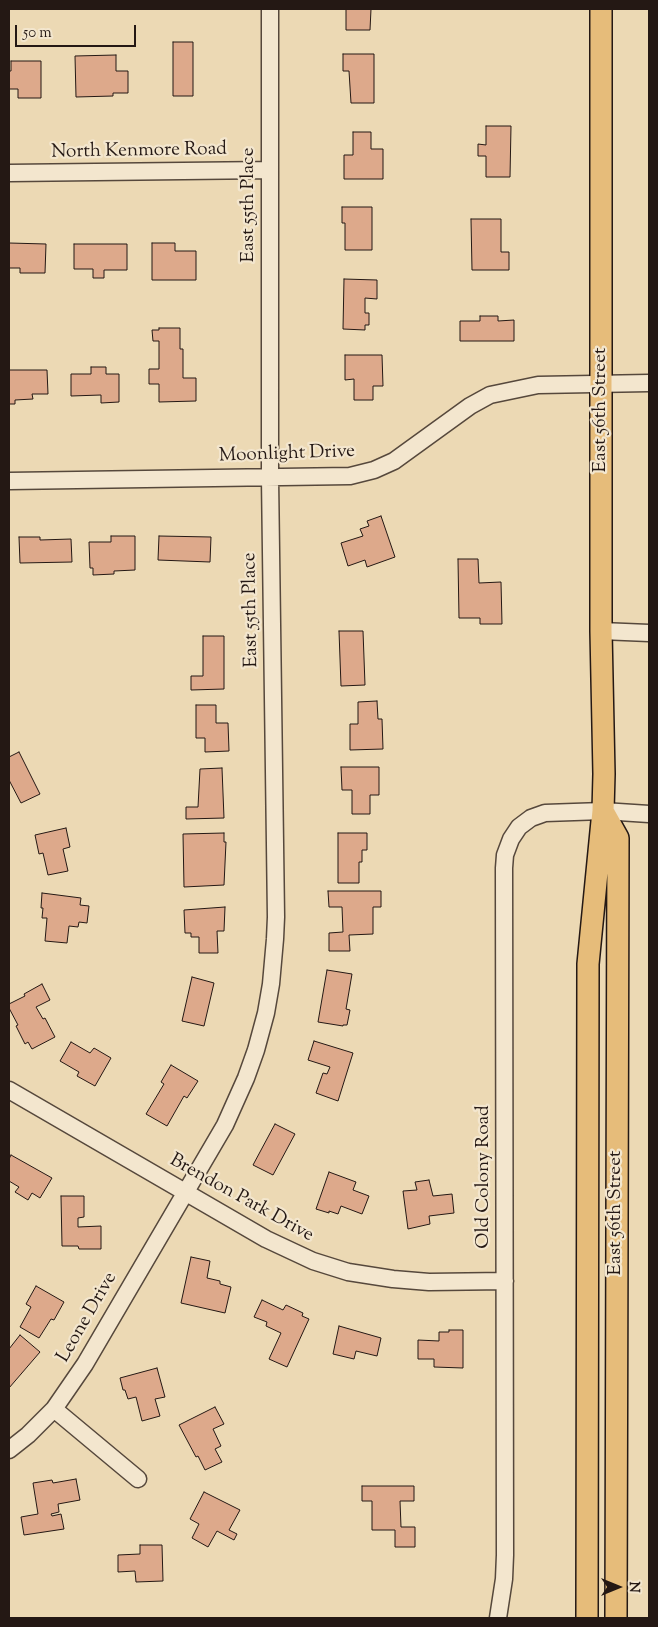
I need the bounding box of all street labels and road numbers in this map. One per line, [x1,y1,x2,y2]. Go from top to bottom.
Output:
street label: North Kenmore Road [51,139,227,165]
street label: East 55th Place [239,147,261,263]
street label: East 56th Street [591,348,613,472]
street label: Moonlight Drive [219,441,355,469]
street label: East 55th Place [240,552,264,668]
street label: Old Colony Road [474,1105,496,1249]
street label: Brendon Park Drive [165,1150,317,1248]
street label: East 56th Street [606,1151,628,1275]
street label: Leone Drive [53,1269,123,1367]

